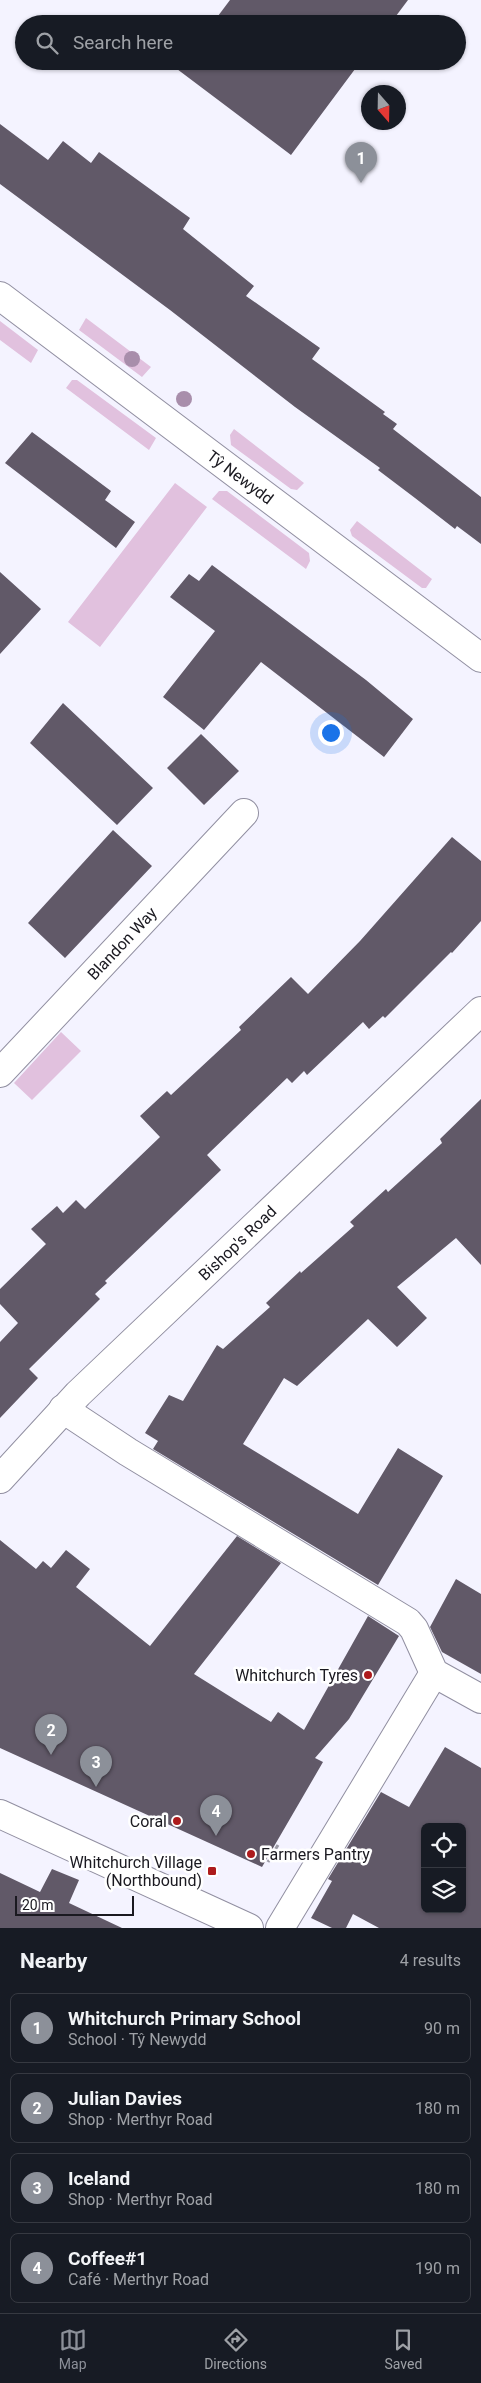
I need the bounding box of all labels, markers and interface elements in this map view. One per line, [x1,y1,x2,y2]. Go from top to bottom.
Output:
search box [15,15,466,70]
icon: search [33,29,61,57]
text: Search here [73,31,173,54]
north arrow [361,85,406,130]
pin: 1 [345,142,377,183]
street label: Tŷ Newydd [204,446,277,508]
your location [318,720,344,746]
street label: Blandon Way [83,903,161,983]
street label: Bishop's Road [194,1201,280,1284]
place label: Whitchurch Tyres [235,1666,358,1685]
marker: Whitchurch Tyres [362,1669,374,1681]
pin: 2 [35,1714,67,1755]
pin: 3 [80,1746,112,1787]
pin: 4 [200,1795,232,1836]
place label: Coral [130,1812,167,1831]
marker: Coral [171,1815,183,1827]
map controls [421,1823,466,1913]
button: locate [421,1823,466,1868]
place label: Farmers Pantry [261,1845,370,1864]
marker: Farmers Pantry [245,1848,257,1860]
place label: Whitchurch Village (Northbound) [69,1853,202,1890]
marker: Whitchurch Village (Northbound) [206,1865,218,1877]
button: layers [421,1868,466,1913]
scale bar [15,1893,134,1916]
text: 20 m [22,1897,54,1913]
text: Nearby [20,1949,87,1973]
text: 4 results [400,1951,461,1970]
text: Whitchurch Primary School [68,2007,301,2030]
text: 1 [32,2019,42,2038]
text: 90 m [424,2019,460,2038]
text: School · Tŷ Newydd [68,2030,207,2049]
text: Julian Davies [68,2087,182,2110]
text: 2 [32,2099,42,2118]
text: 180 m [415,2099,460,2118]
text: Shop · Merthyr Road [68,2110,213,2129]
text: Iceland [68,2167,130,2190]
text: 3 [32,2179,42,2198]
text: 180 m [415,2179,460,2198]
text: Shop · Merthyr Road [68,2190,213,2209]
text: Coffee#1 [68,2247,147,2270]
text: 4 [32,2259,42,2278]
text: 190 m [415,2259,460,2278]
text: Café · Merthyr Road [68,2270,209,2289]
tab: Map [59,2326,87,2372]
tab: Directions [204,2326,267,2372]
tab: Saved [384,2326,422,2372]

